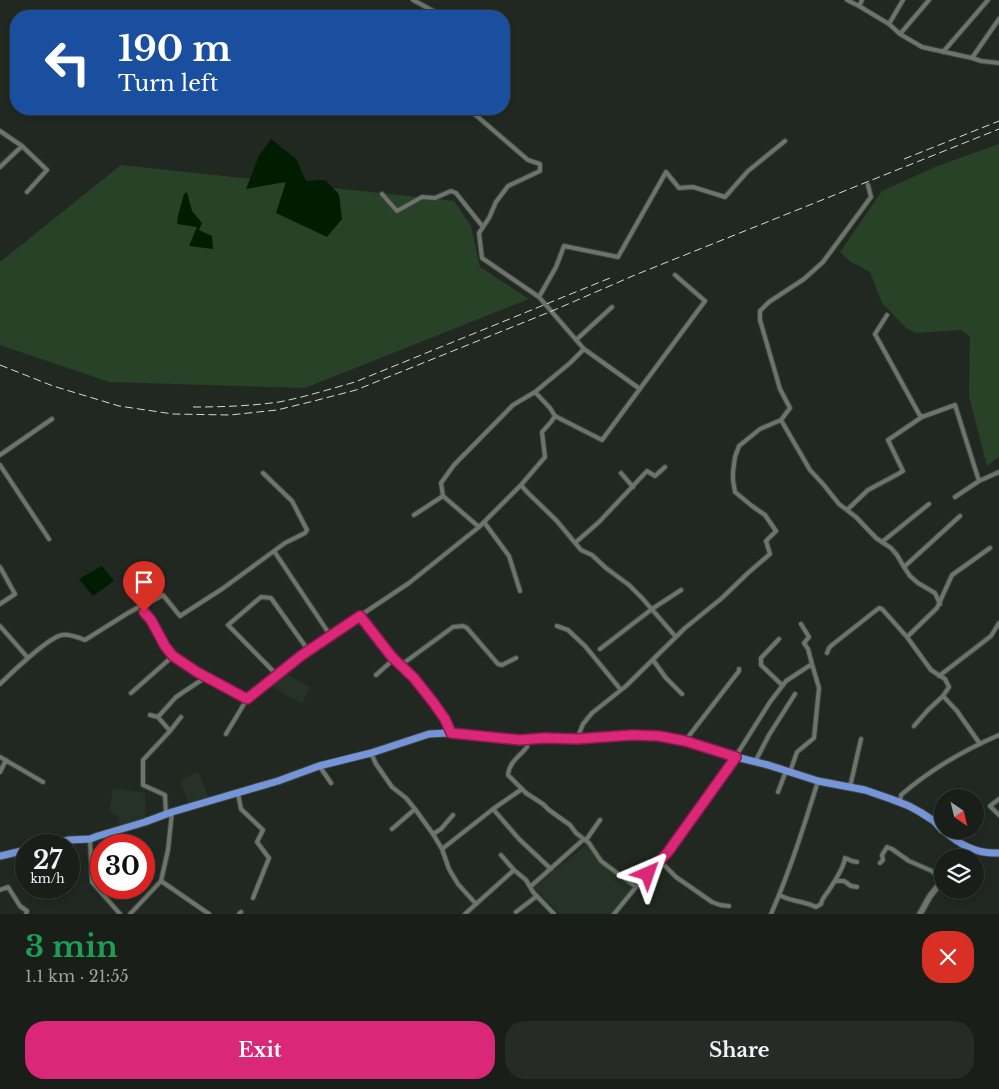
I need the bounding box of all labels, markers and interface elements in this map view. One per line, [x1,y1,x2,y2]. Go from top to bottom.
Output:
text: 190 m [118,27,231,70]
icon: left [35,30,100,95]
text: Turn left [118,70,218,97]
pin [123,561,165,612]
icon: arrive [130,568,158,596]
north arrow [934,789,984,839]
map controls [934,789,984,899]
speed limit sign: 30 [90,834,155,899]
text: 27 [33,845,62,876]
position arrow [621,847,673,899]
button: layers [934,849,984,899]
text: km/h [30,871,65,886]
text: 3 min [25,928,118,965]
button: close [922,931,974,983]
text: 1.1 km · 21:55 [25,966,129,986]
button: Exit [25,1021,495,1079]
button: Share [505,1021,974,1079]

